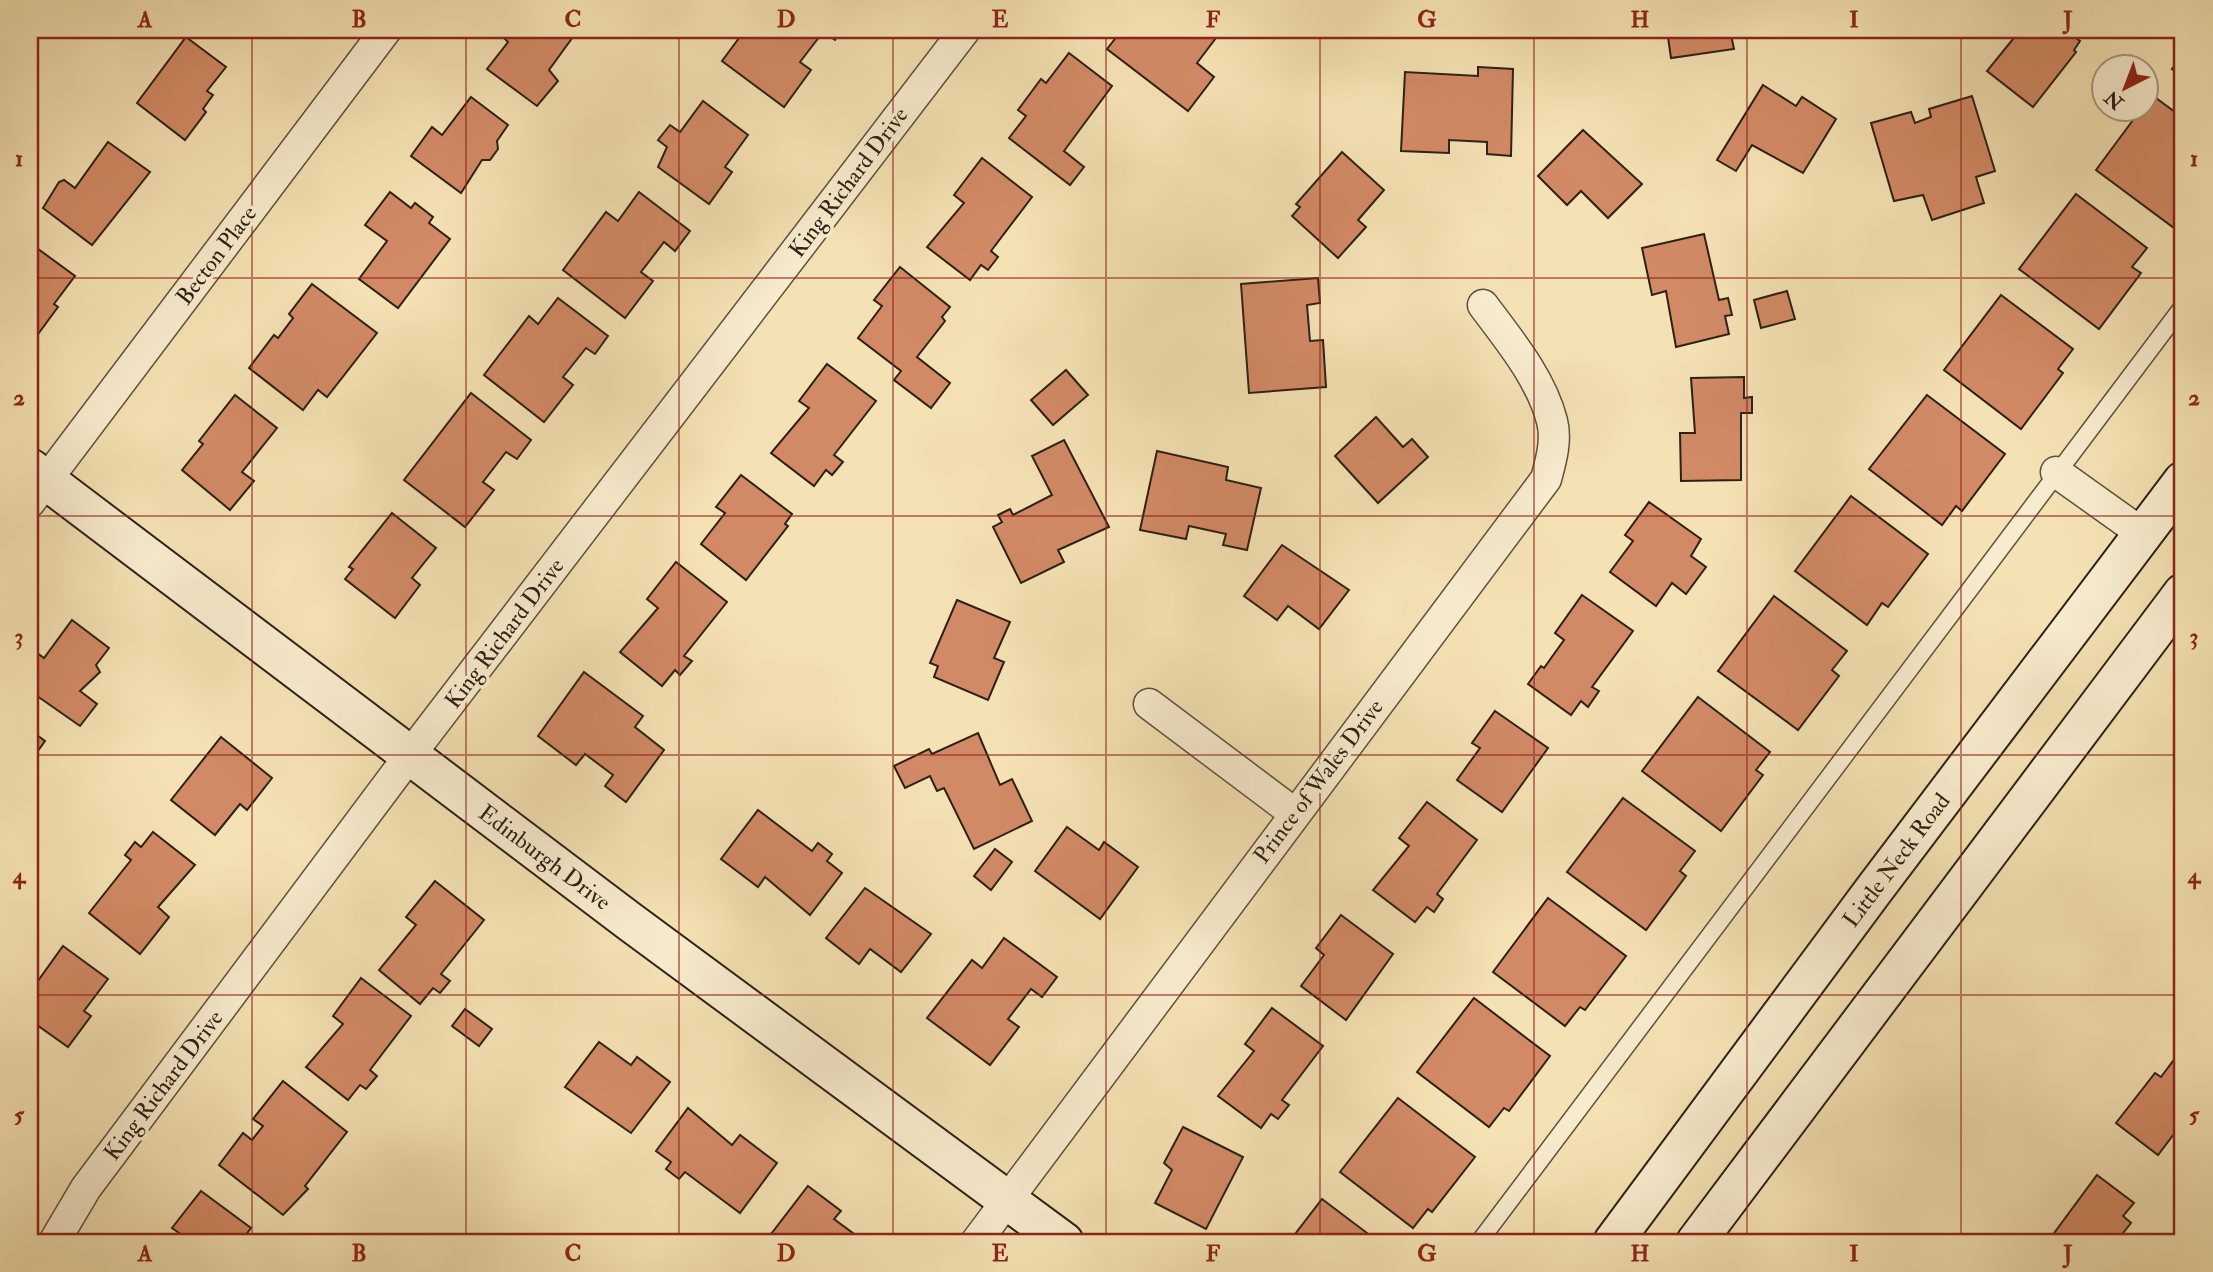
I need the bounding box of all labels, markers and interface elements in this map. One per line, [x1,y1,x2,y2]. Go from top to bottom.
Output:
text: A [137,5,153,34]
text: B [351,5,367,34]
text: C [565,5,581,34]
text: D [777,5,795,34]
text: E [992,5,1009,34]
text: F [1206,5,1221,34]
text: G [1417,5,1437,34]
text: H [1631,5,1650,34]
text: I [1849,5,1859,34]
text: J [2062,5,2073,35]
north arrow [2090,52,2160,122]
text: N [2099,85,2129,115]
street label: King Richard Drive [782,101,915,263]
text: 1 [15,144,23,173]
text: 1 [2190,144,2198,173]
street label: Becton Place [170,200,263,311]
text: 2 [13,383,25,412]
text: 2 [2188,383,2200,412]
street label: King Richard Drive [438,552,571,714]
text: 3 [15,622,23,651]
text: 3 [2190,622,2198,651]
street label: Prince of Wales Drive [1247,693,1390,869]
street label: Little Neck Road [1836,787,1956,933]
street label: Edinburgh Drive [473,798,617,917]
text: 4 [12,861,27,890]
text: 4 [2187,861,2202,890]
street label: King Richard Drive [97,1004,230,1166]
text: 5 [14,1100,25,1129]
text: 5 [2189,1100,2200,1129]
text: A [137,1239,153,1268]
text: B [351,1239,367,1268]
text: C [565,1239,581,1268]
text: D [777,1239,795,1268]
text: E [992,1239,1009,1268]
text: F [1206,1239,1221,1268]
text: G [1417,1239,1437,1268]
text: H [1631,1239,1650,1268]
text: I [1849,1239,1859,1268]
text: J [2062,1239,2073,1269]

